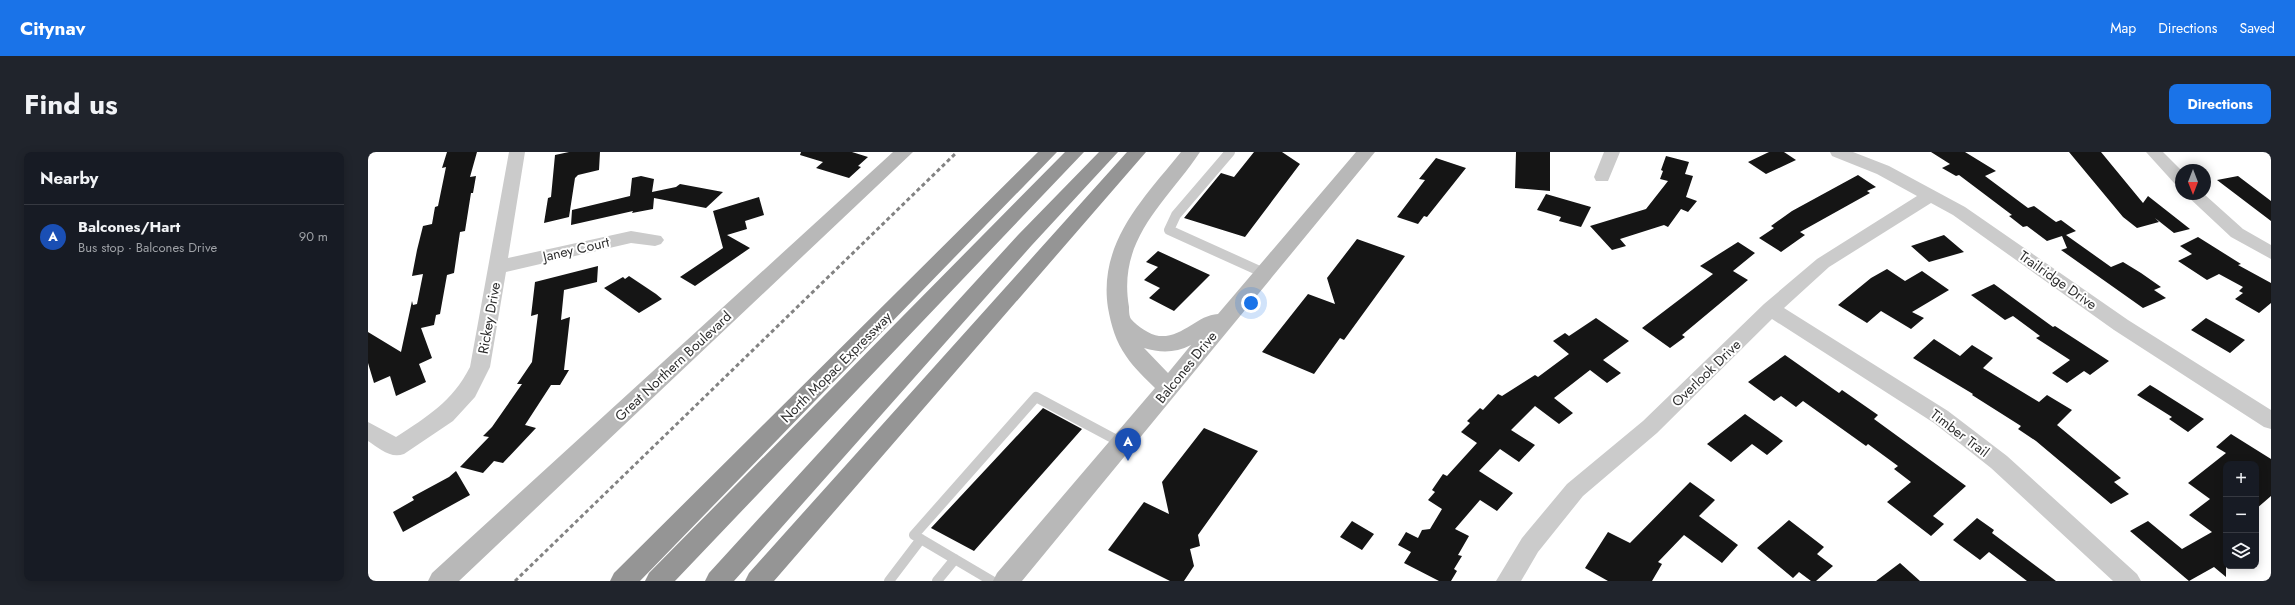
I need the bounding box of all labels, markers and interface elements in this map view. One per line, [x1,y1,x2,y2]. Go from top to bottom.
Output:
text: Citynav [20,15,86,42]
text: Map [2110,18,2136,38]
text: Directions [2158,18,2218,38]
text: Saved [2240,18,2275,38]
text: Find us [24,84,118,125]
button: Directions [2169,84,2271,124]
north arrow [2175,164,2211,200]
text: Nearby [40,166,98,190]
text: Balcones/Hart [78,216,180,238]
text: A [48,227,58,246]
text: 90 m [299,227,328,246]
street label: Janey Court [539,232,612,267]
text: Bus stop · Balcones Drive [78,238,217,257]
street label: Trailridge Drive [2015,246,2101,314]
street label: Rickey Drive [473,281,505,355]
your location [1241,293,1261,313]
street label: Great Northern Boulevard [610,306,736,426]
street label: North Mopac Expressway [776,306,897,427]
street label: Balcones Drive [1151,327,1221,407]
street label: Overlook Drive [1667,335,1745,411]
street label: Timber Trail [1926,404,1994,462]
pin: A [1115,428,1141,461]
map controls [2223,461,2259,569]
button: + [2223,461,2259,497]
button: − [2223,497,2259,533]
button: layers [2223,533,2259,569]

